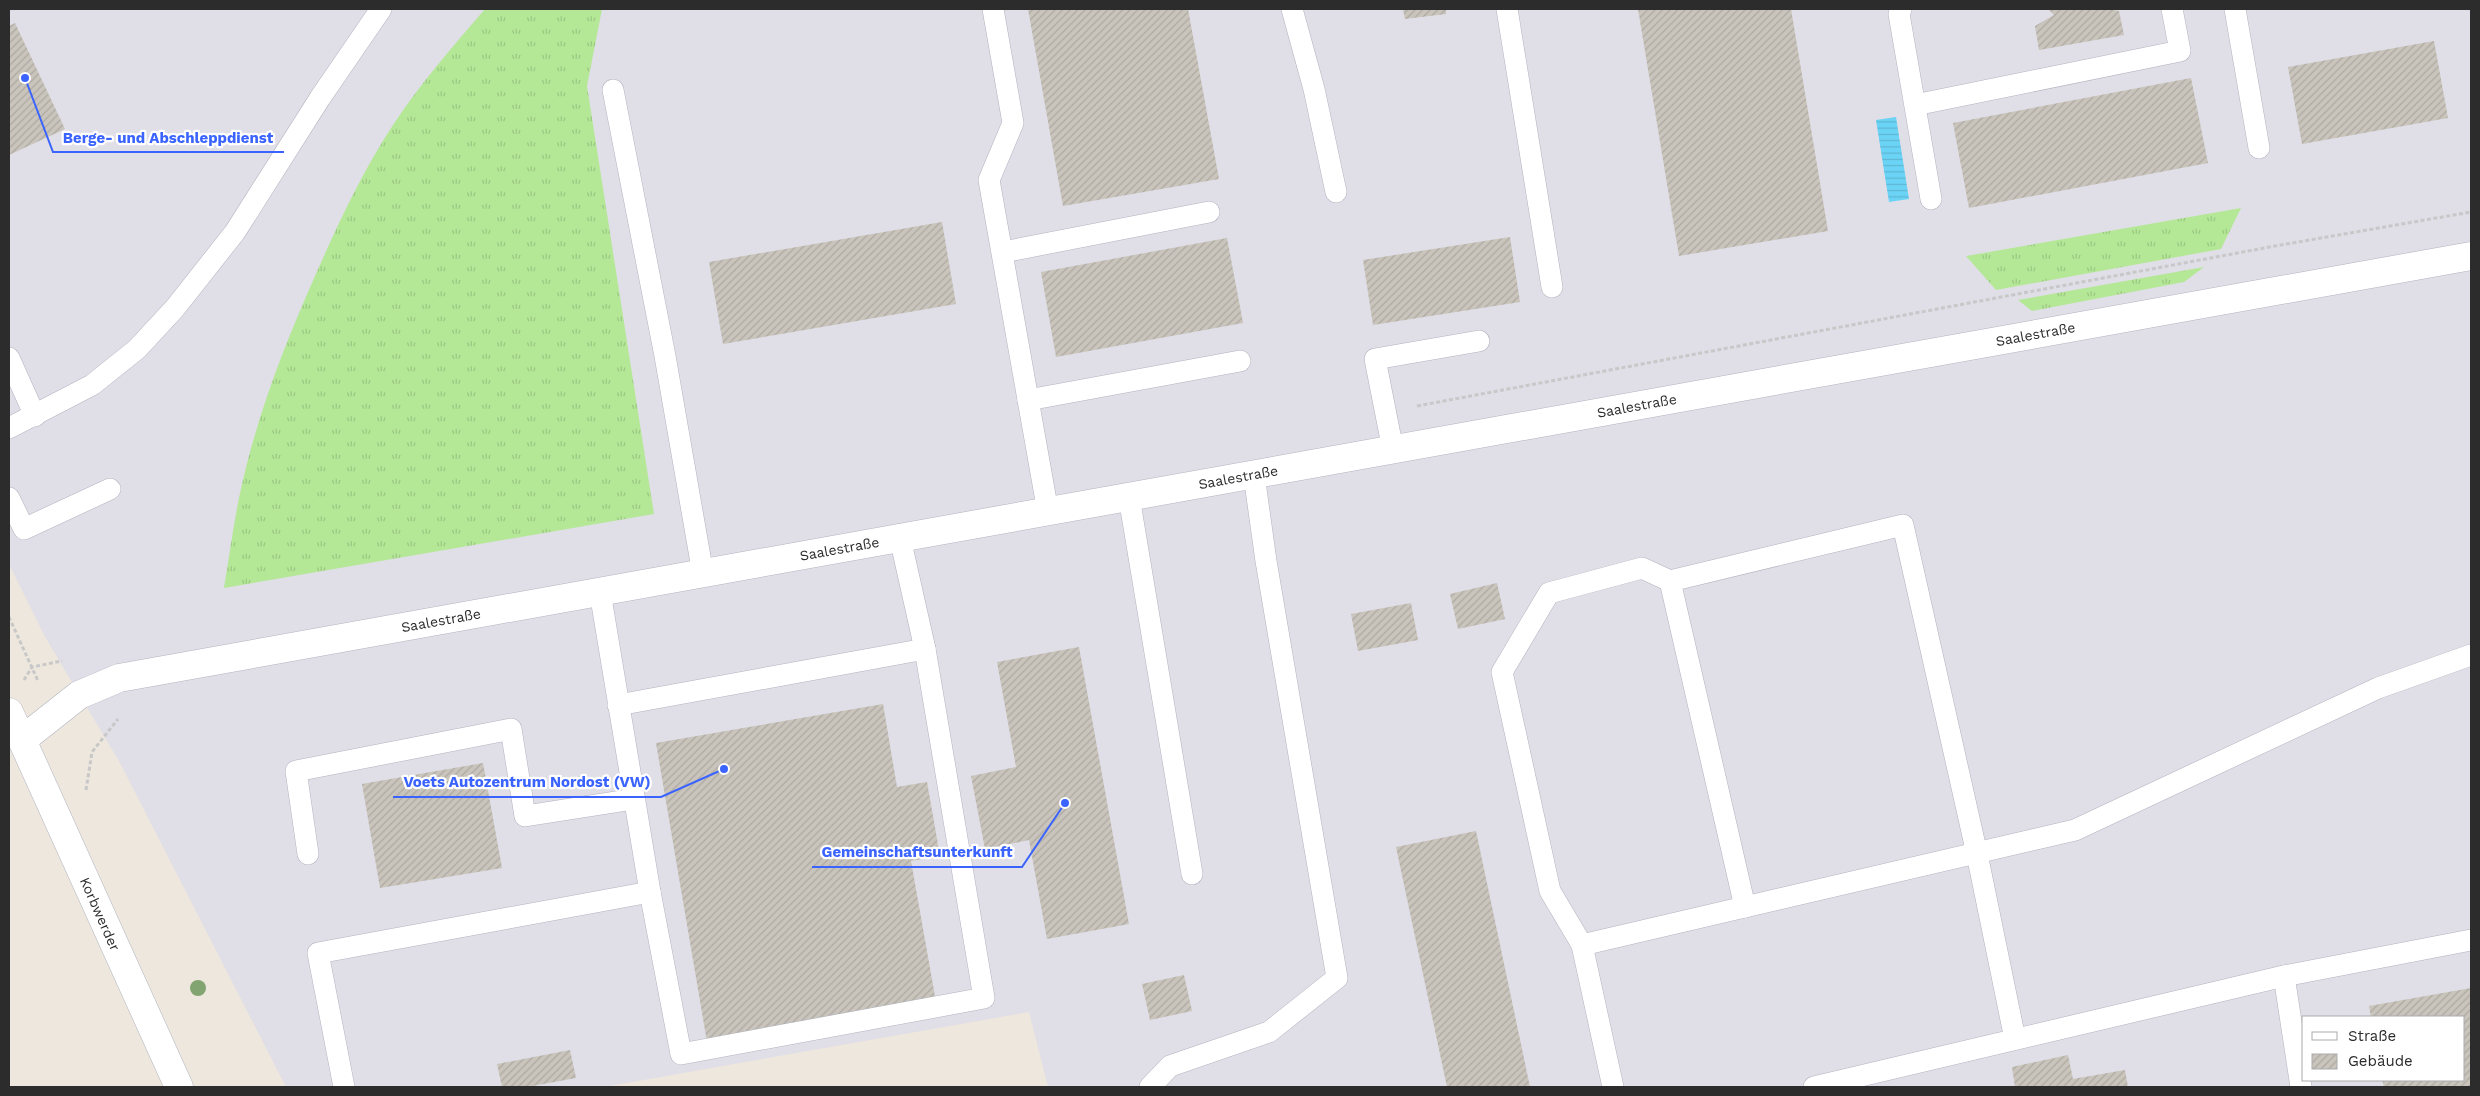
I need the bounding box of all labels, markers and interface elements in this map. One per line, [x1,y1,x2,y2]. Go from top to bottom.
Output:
callout: Berge- und Abschleppdienst [53,122,284,152]
text: Berge- und Abschleppdienst [63,129,274,147]
street label: Saalestraße [1994,319,2077,349]
street label: Saalestraße [1596,391,1678,421]
street label: Saalestraße [1197,462,1279,492]
street label: Saalestraße [798,534,881,564]
street label: Saalestraße [400,605,482,635]
callout: Voets Autozentrum Nordost (VW) [393,767,661,797]
text: Voets Autozentrum Nordost (VW) [403,773,651,791]
callout: Gemeinschaftsunterkunft [812,837,1022,867]
text: Gemeinschaftsunterkunft [822,843,1013,861]
street label: Korbwerder [77,875,123,954]
legend [2302,1016,2465,1081]
text: Straße [2348,1027,2396,1045]
text: Gebäude [2348,1052,2413,1070]

